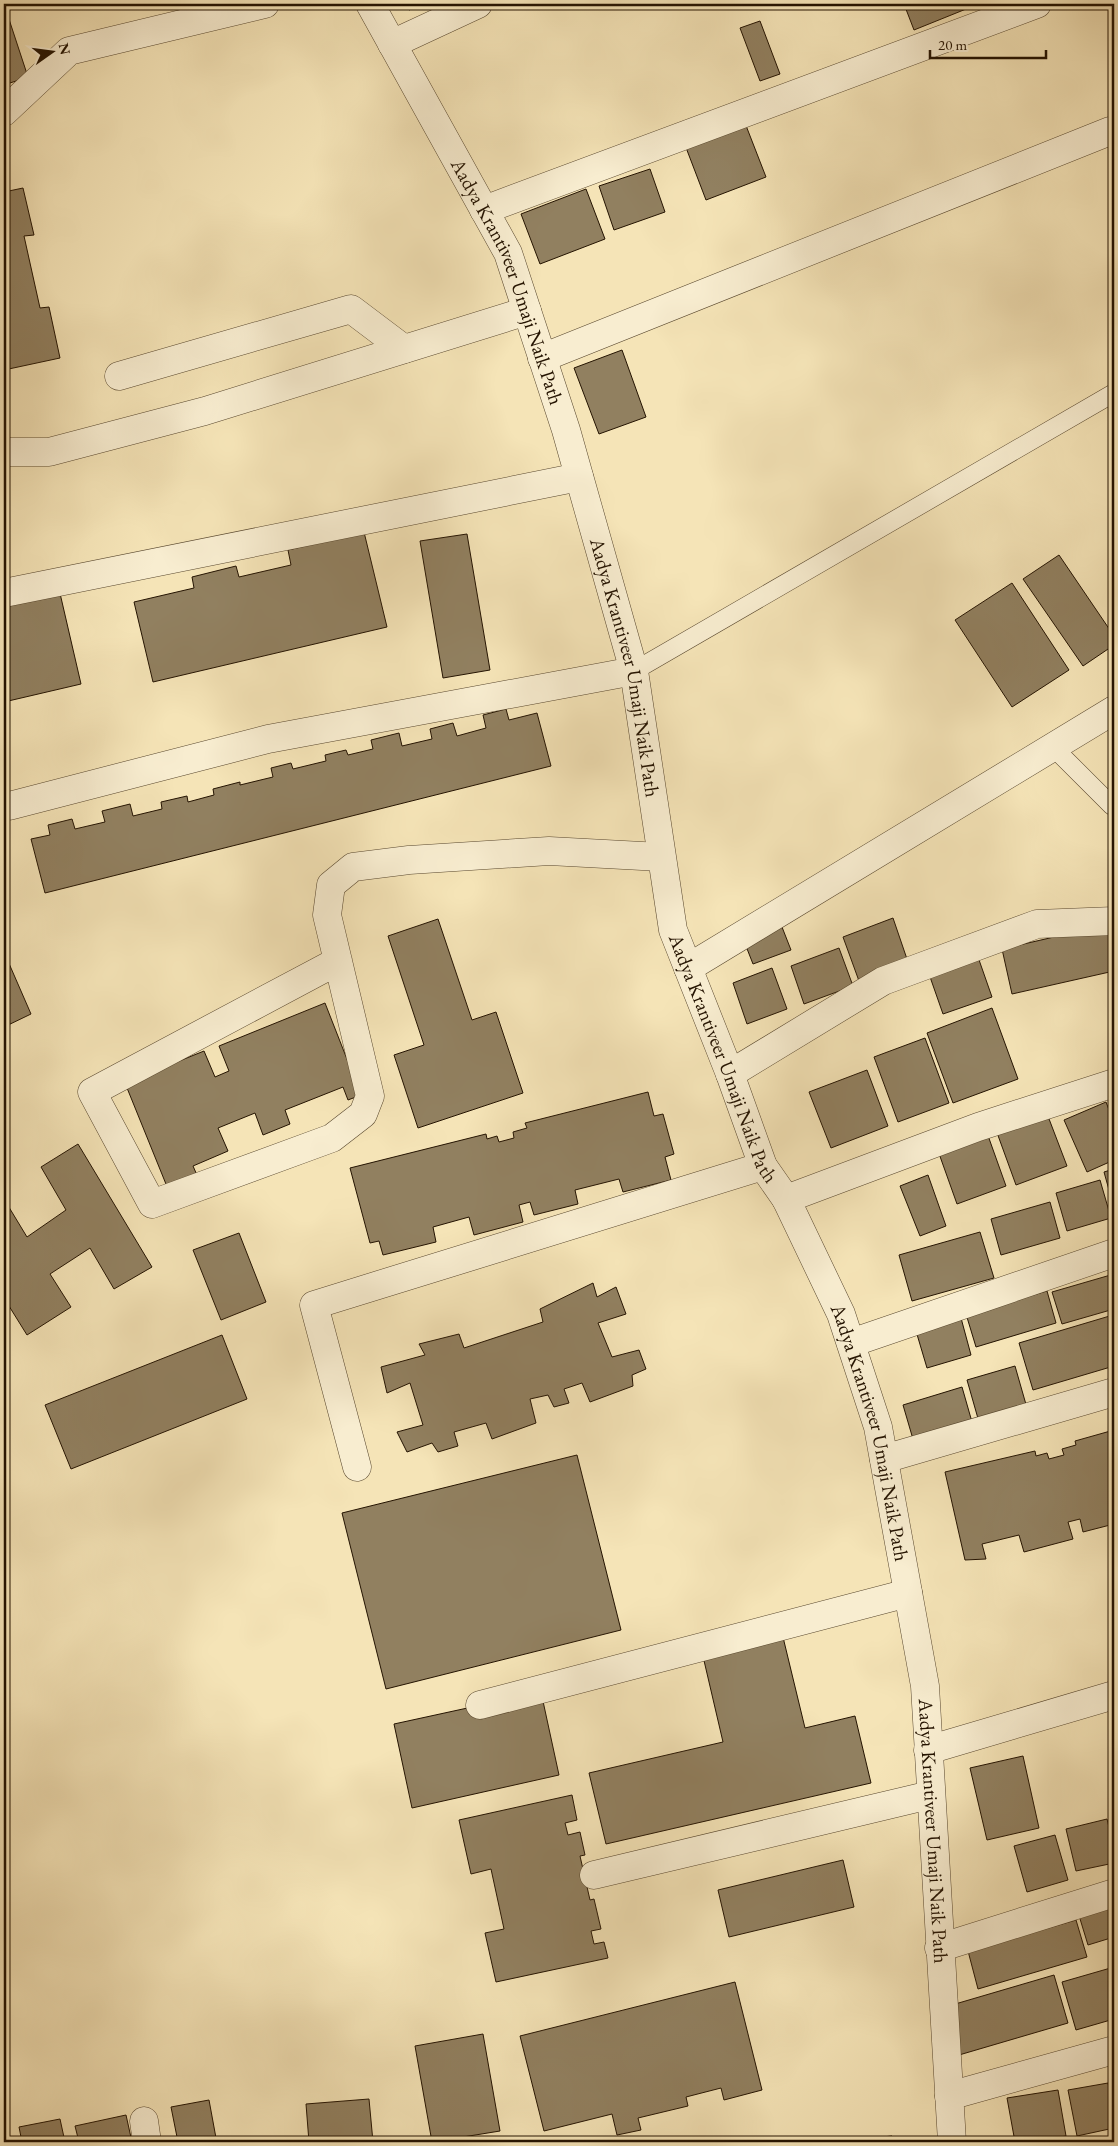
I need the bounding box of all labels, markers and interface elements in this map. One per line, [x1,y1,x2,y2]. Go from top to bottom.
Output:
north arrow [28,28,78,78]
scale bar [930,28,1047,60]
text: 20 m [938,35,967,54]
text: N [55,41,75,57]
street label: Aadya Krantiveer Umaji Naik Path [445,153,570,408]
street label: Aadya Krantiveer Umaji Naik Path [584,534,666,799]
street label: Aadya Krantiveer Umaji Naik Path [662,929,784,1188]
street label: Aadya Krantiveer Umaji Naik Path [824,1298,915,1563]
street label: Aadya Krantiveer Umaji Naik Path [913,1697,954,1964]

